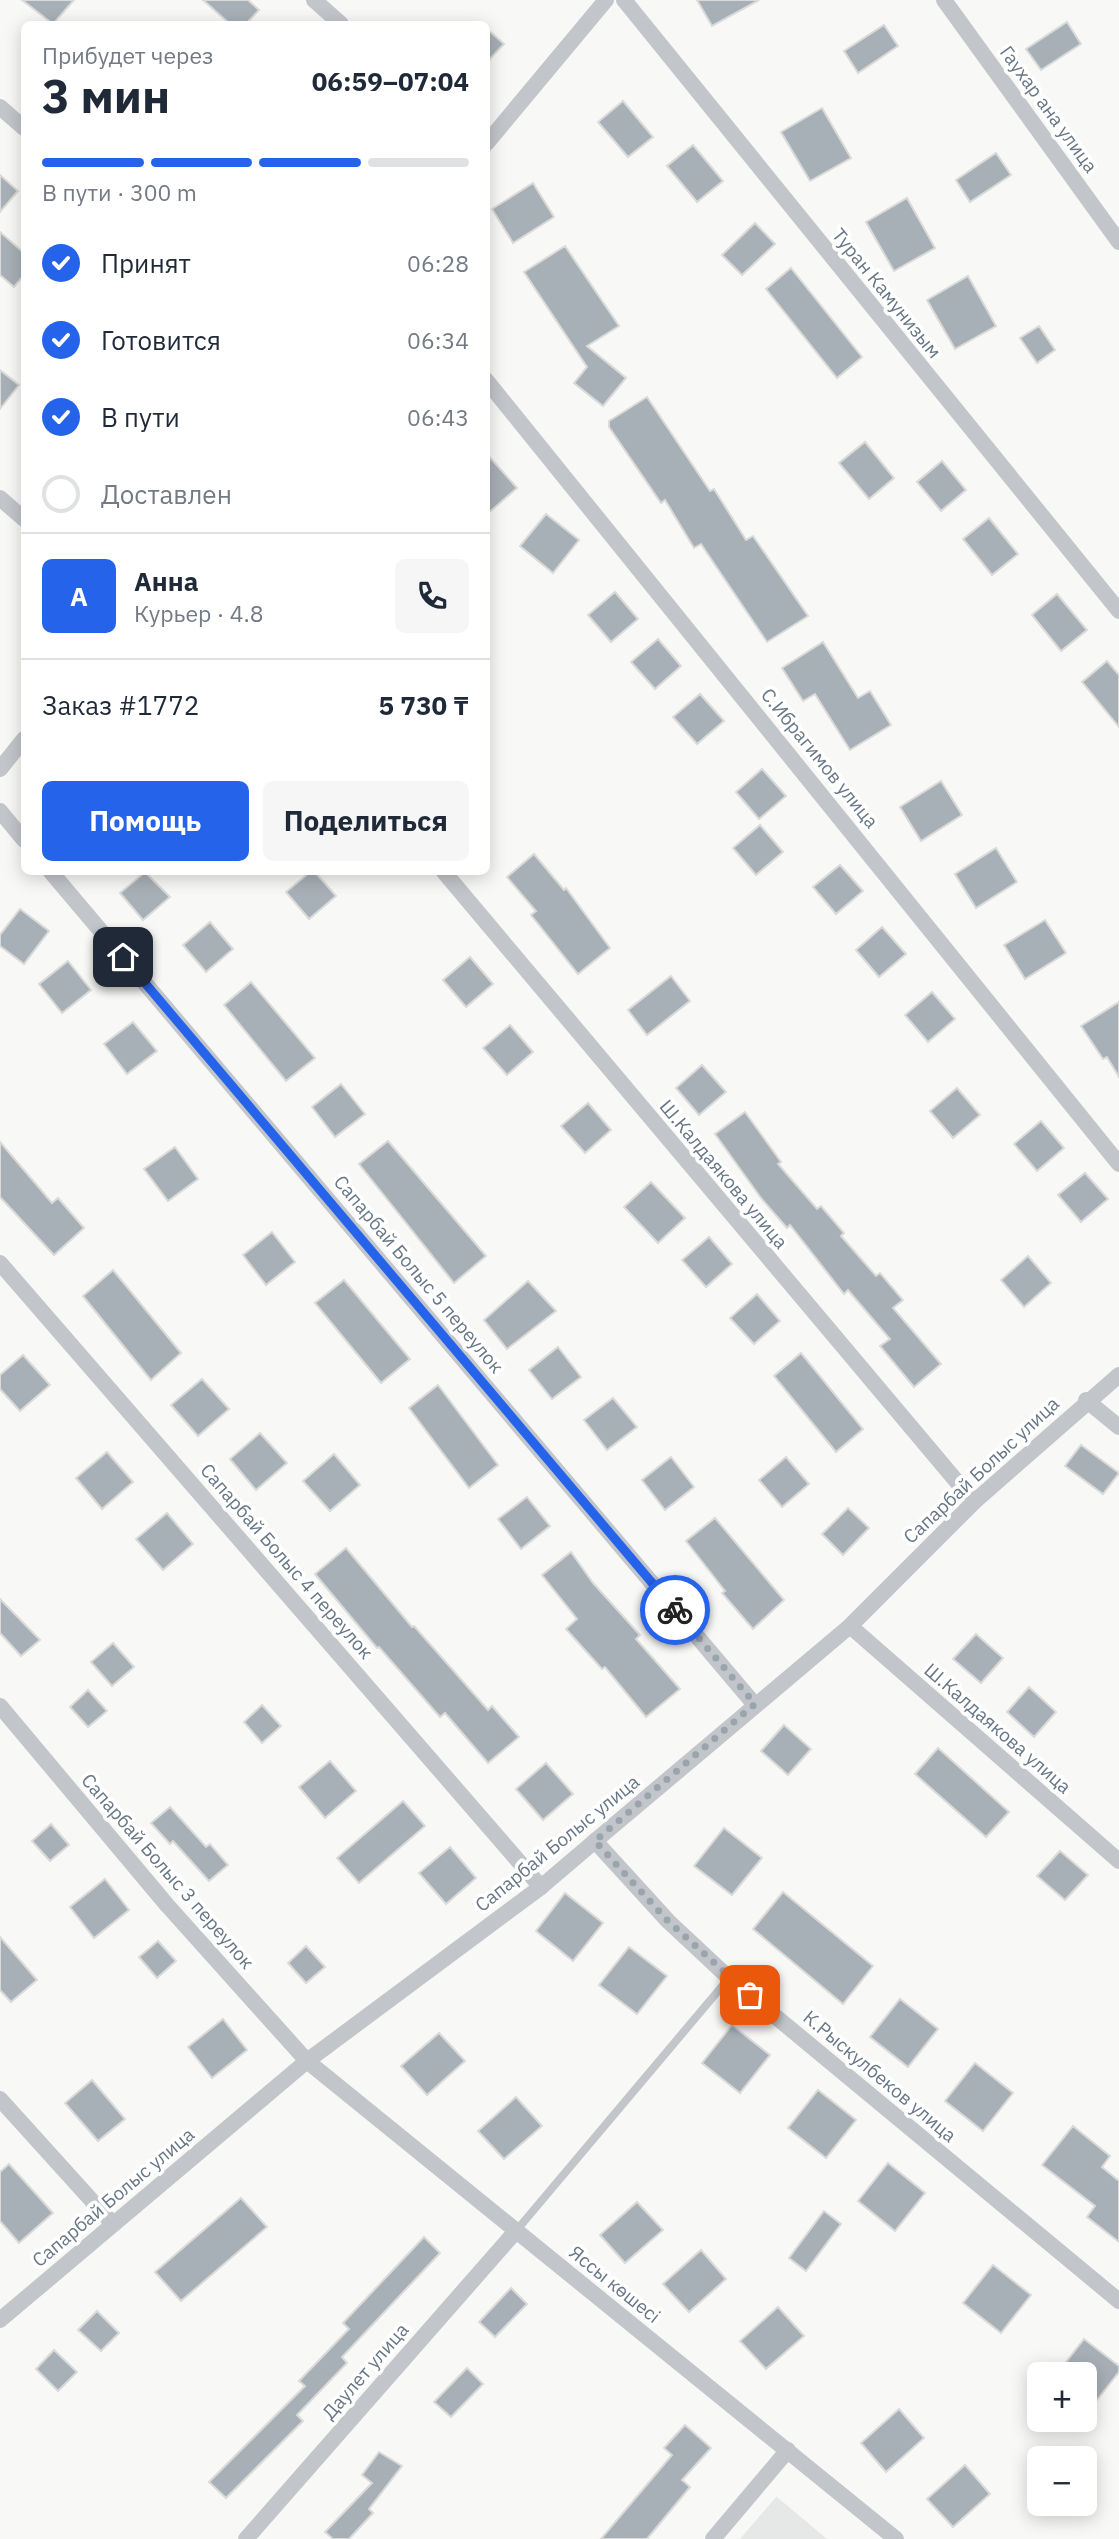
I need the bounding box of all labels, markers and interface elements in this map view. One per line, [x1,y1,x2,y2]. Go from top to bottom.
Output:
text: Прибудет через [42,40,214,70]
street label: Гаухар ана улица [995,41,1103,177]
text: 06:59–07:04 [312,64,469,98]
text: 3 мин [42,66,170,126]
text: В пути · 300 m [42,177,197,207]
street label: Туран Камунизым [827,223,947,363]
icon: check [42,244,80,282]
text: Принят [101,246,191,280]
text: 06:28 [407,248,469,278]
icon: check [42,321,80,359]
text: Готовится [101,323,221,357]
text: 06:34 [407,325,469,355]
icon: check [42,398,80,436]
text: В пути [101,400,180,434]
text: 06:43 [407,402,469,432]
text: Доставлен [101,477,232,511]
button: phone [395,559,469,633]
text: Анна [134,564,198,598]
text: А [70,579,88,613]
text: Курьер · 4.8 [134,598,264,628]
street label: С.Ибрагимов улица [756,683,884,833]
text: Заказ #1772 [42,688,199,722]
text: 5 730 ₸ [379,688,469,722]
button: Помощь [42,781,249,861]
button: Поделиться [263,781,469,861]
pin [93,927,153,987]
icon: home [104,938,142,976]
street label: Ш.Калдаякова улица [655,1095,793,1253]
street label: Сапарбай Болыс 5 переулок [329,1170,509,1378]
street label: Сапарбай Болыс улица [898,1392,1064,1548]
street label: Сапарбай Болыс 4 переулок [195,1458,379,1664]
courier [640,1575,710,1645]
icon: bike [656,1591,694,1629]
street label: Ш.Калдаякова улица [920,1658,1076,1798]
street label: Сапарбай Болыс 3 переулок [76,1768,260,1974]
street label: Сапарбай Болыс улица [470,1769,644,1917]
pin [720,1965,780,2025]
icon: bag [731,1976,769,2014]
street label: К.Рыскулбеков улица [799,2005,961,2147]
street label: Сапарбай Болыс улица [27,2122,199,2272]
street label: Яссы көшесі [565,2240,665,2328]
street label: Даулет улица [317,2318,413,2424]
map controls [1027,2362,1097,2516]
button: + [1027,2362,1097,2432]
button: − [1027,2446,1097,2516]

